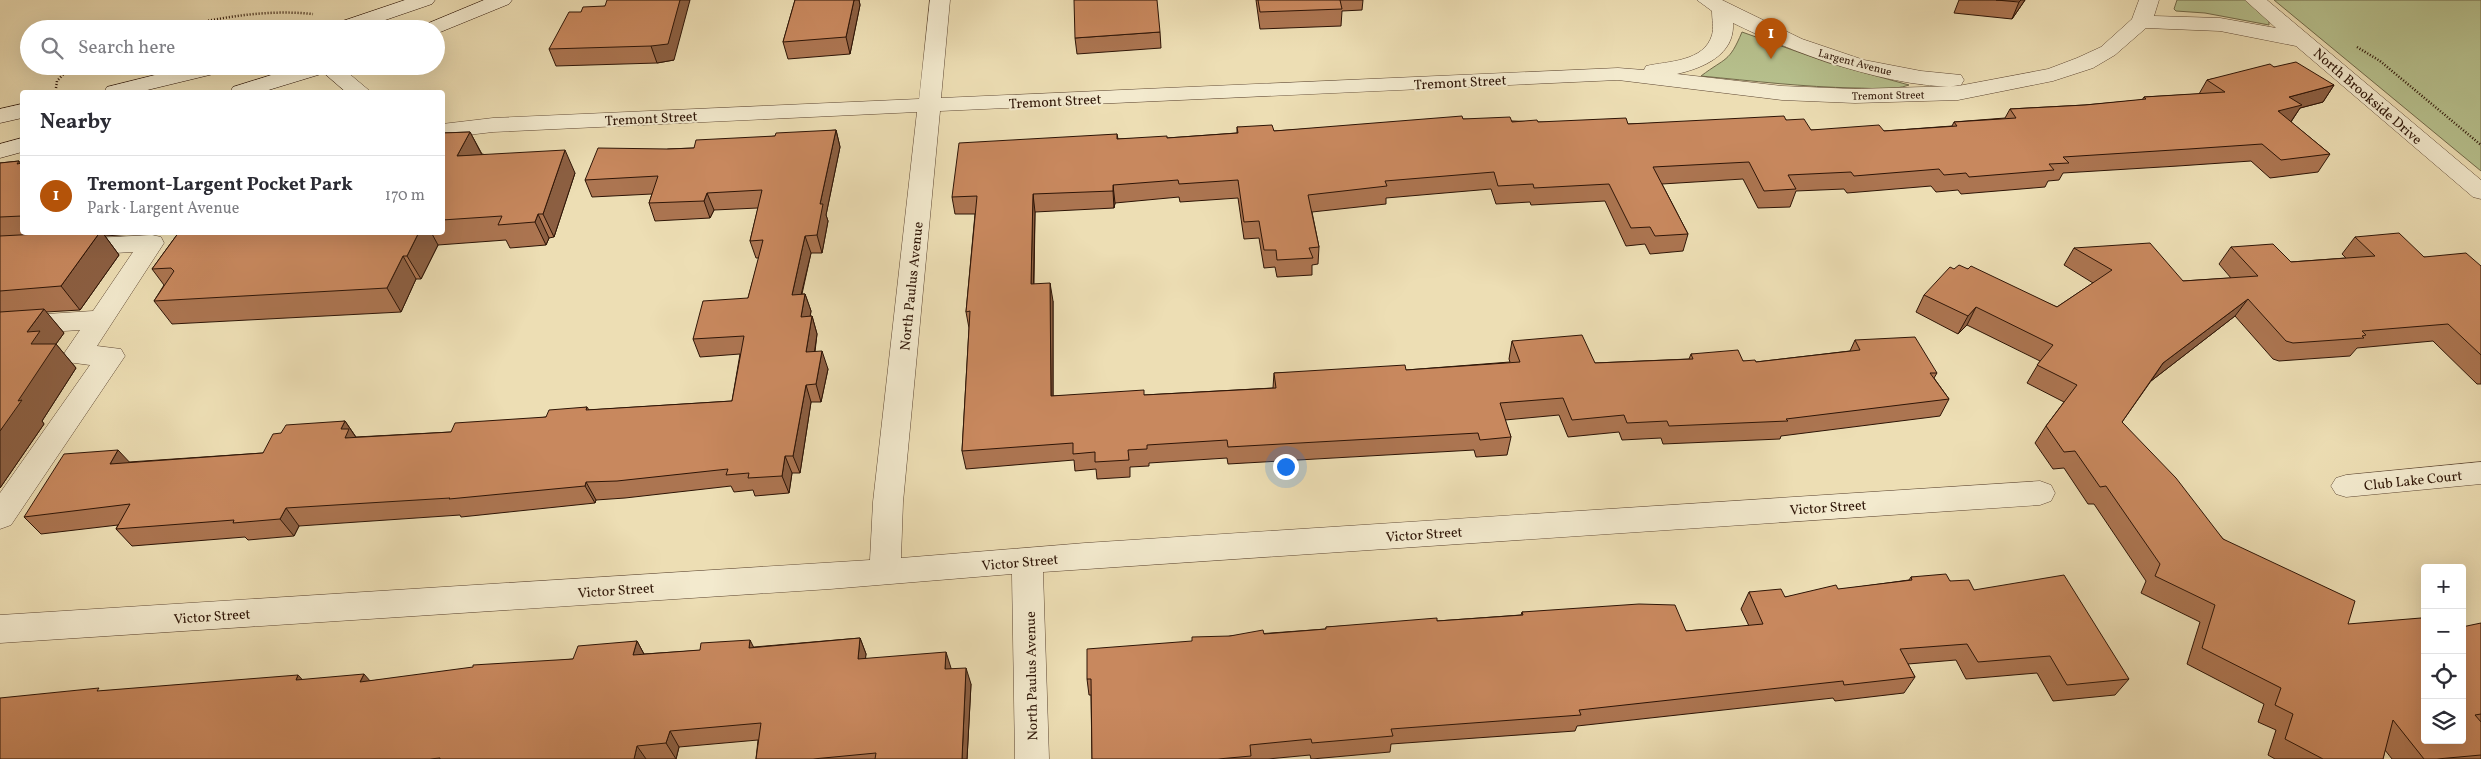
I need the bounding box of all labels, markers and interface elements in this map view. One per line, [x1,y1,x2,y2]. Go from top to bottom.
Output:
pin: 1 [1755,18,1787,59]
search box [20,20,445,75]
icon: search [38,34,66,62]
text: Search here [78,35,175,61]
street label: North Brookside Drive [2309,45,2426,150]
street label: Largent Avenue [1816,46,1893,80]
street label: Tremont Street [1413,72,1507,95]
street label: Tremont Street [1851,88,1925,105]
street label: Tremont Street [1008,91,1102,114]
text: Nearby [40,108,111,137]
street label: Tremont Street [604,108,698,131]
text: Tremont-Largent Pocket Park [87,172,353,198]
text: 1 [53,185,59,207]
text: 170 m [385,185,425,207]
text: Park · Largent Avenue [87,198,239,220]
street label: North Paulus Avenue [896,220,929,352]
your location [1273,454,1299,480]
street label: Club Lake Court [2363,467,2463,496]
street label: Victor Street [1789,496,1867,521]
street label: Victor Street [1385,523,1463,548]
street label: Victor Street [981,551,1059,576]
map controls [2421,564,2466,744]
button: + [2421,564,2466,609]
street label: Victor Street [577,579,655,604]
street label: Victor Street [173,605,251,630]
button: − [2421,609,2466,654]
street label: North Paulus Avenue [1022,611,1043,741]
button: locate [2421,654,2466,699]
button: layers [2421,699,2466,744]

